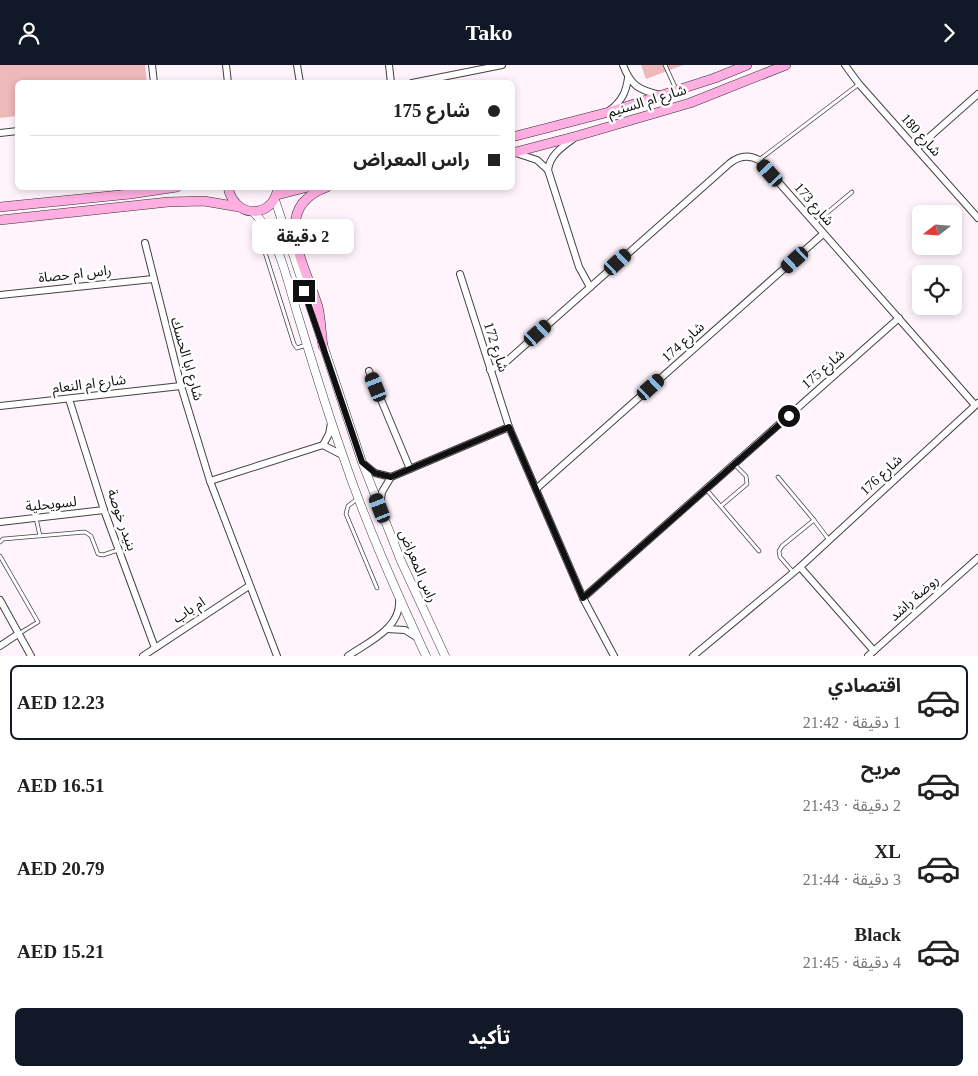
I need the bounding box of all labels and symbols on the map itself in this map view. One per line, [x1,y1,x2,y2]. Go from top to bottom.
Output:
street label: شارع ام السنيم [606,82,689,123]
street label: شارع 180 [896,111,944,161]
car [754,157,785,189]
street label: شارع 173 [789,180,837,230]
north arrow [912,205,962,255]
callout: 2 دقيقة [253,219,355,253]
car [778,244,811,276]
car [601,246,634,278]
street label: راس ام حصاة [38,263,113,288]
route end [293,280,315,302]
street label: شارع ابا الحسك [165,316,206,403]
car [521,317,554,349]
street label: شارع 174 [659,319,709,367]
street label: شارع 172 [478,320,511,375]
street label: شارع 175 [799,346,849,394]
car [363,370,388,404]
car [634,371,667,403]
street label: شارع ام النعام [51,372,127,399]
route start [778,405,800,427]
street label: شارع 176 [857,452,907,500]
street label: بنيدر خوصة [104,487,140,553]
car [367,491,392,525]
street label: لسويحلية [25,494,77,515]
street label: راس المعراض [395,527,440,605]
street label: روضة راشد [886,572,942,625]
street label: ام باب [170,594,210,628]

